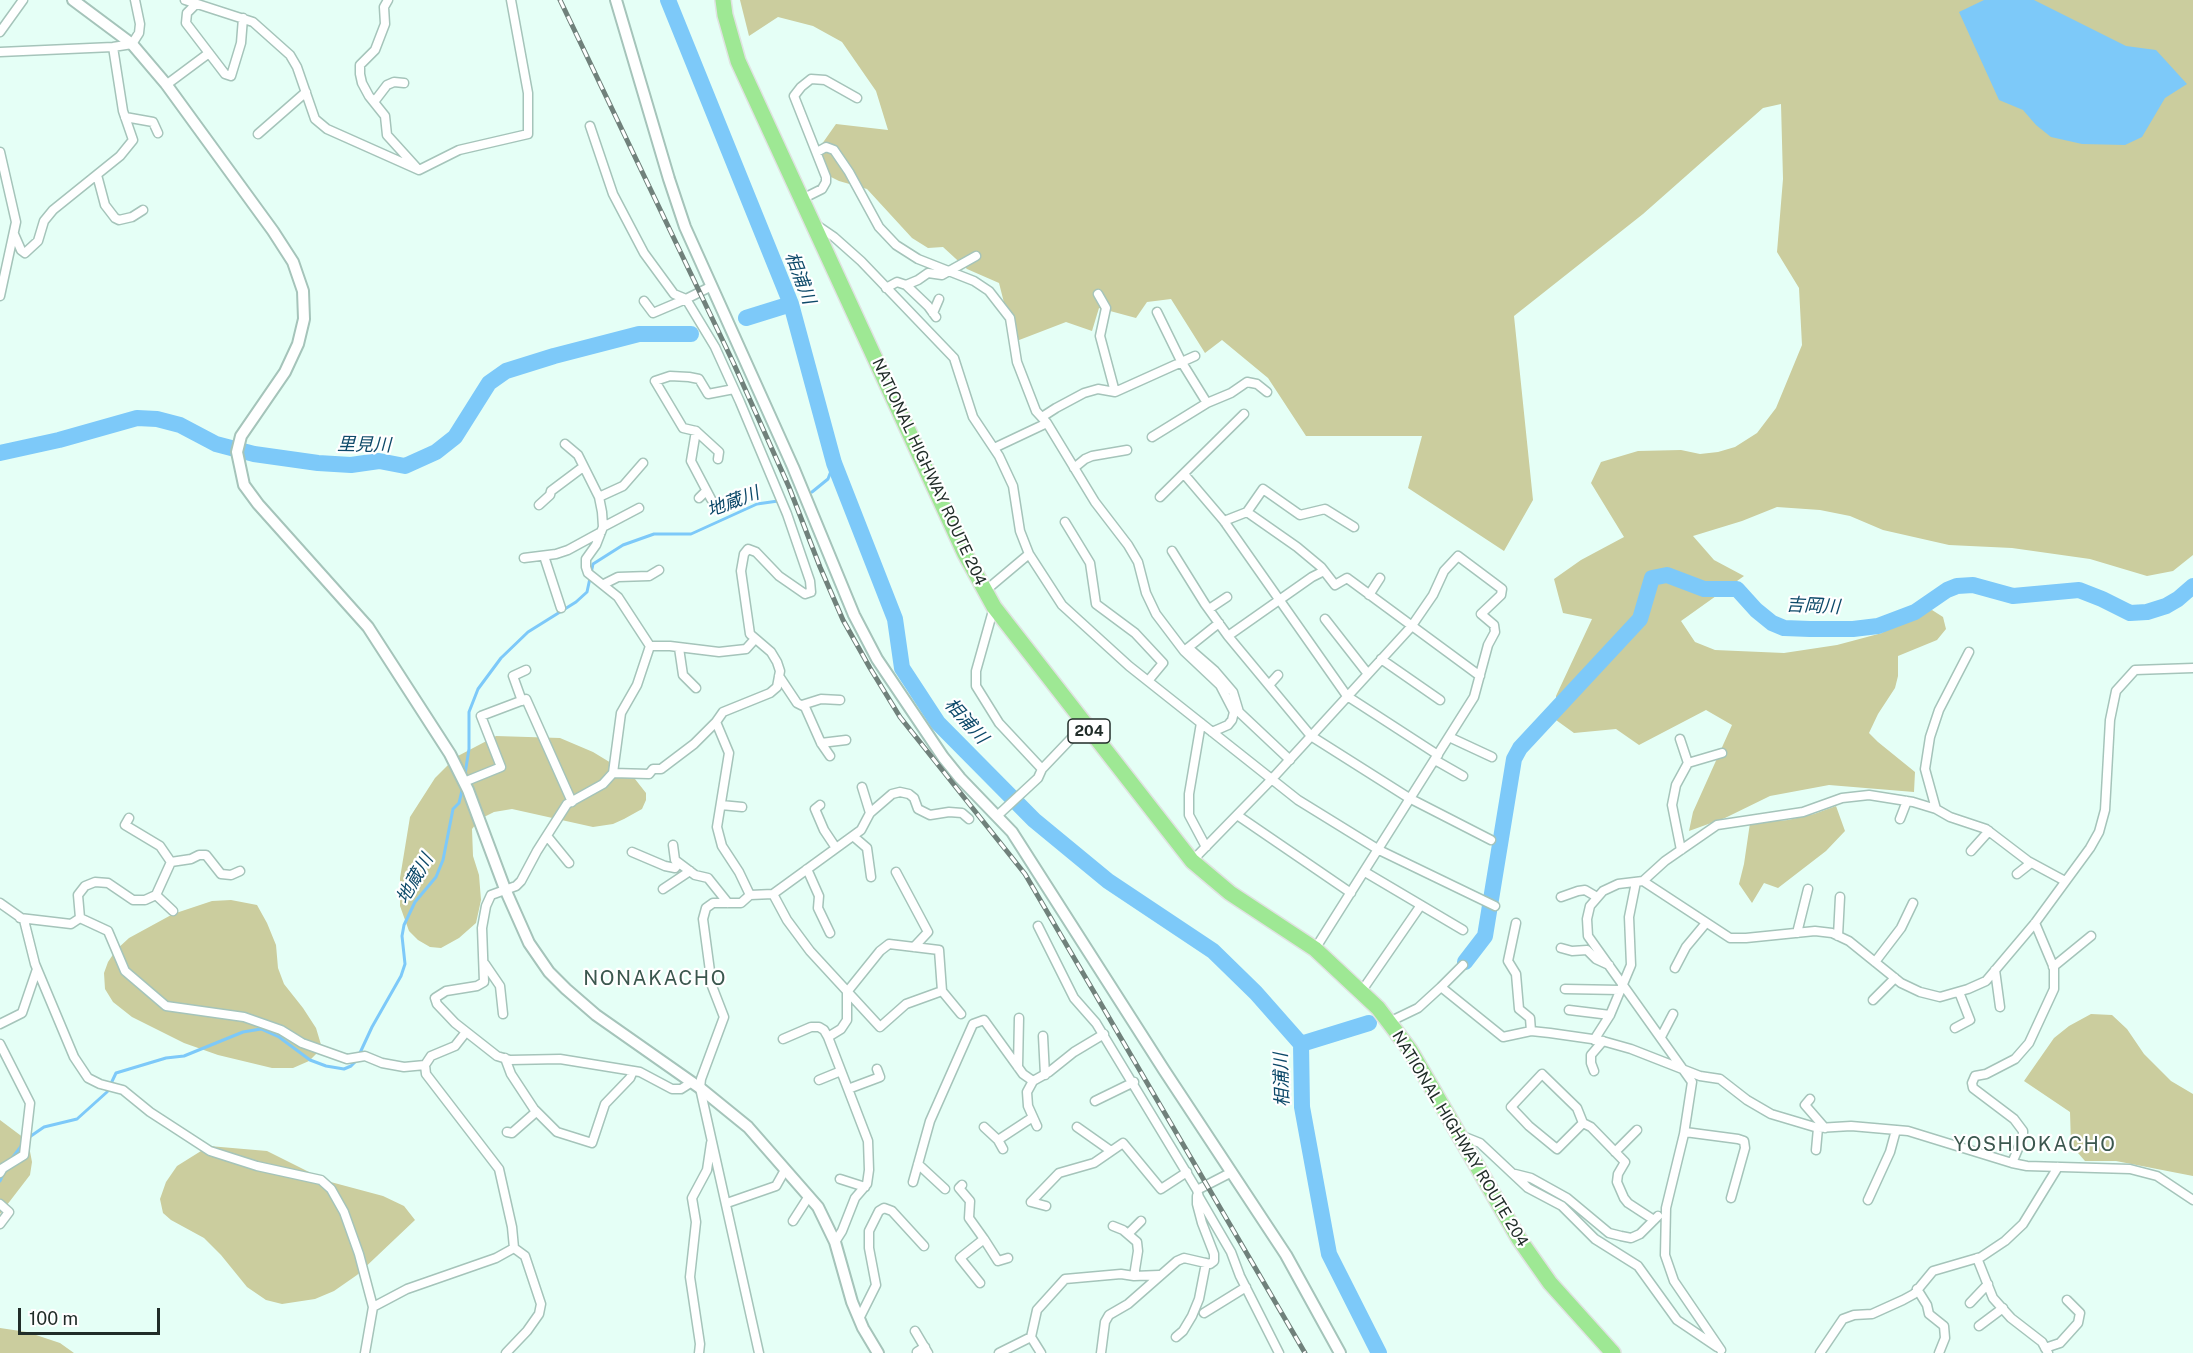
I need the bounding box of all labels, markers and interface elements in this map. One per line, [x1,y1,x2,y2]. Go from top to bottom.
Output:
water label: 相浦川 [780,249,820,307]
street label: NATIONAL HIGHWAY ROUTE 204 [868,355,990,589]
water label: 里見川 [337,434,391,456]
water label: 地蔵川 [704,482,762,522]
water label: 吉岡川 [1785,594,1841,618]
water label: 相浦川 [940,694,992,748]
road number: 204 [1068,719,1110,743]
water label: 地蔵川 [392,850,438,908]
district label: NONAKACHO [583,967,727,991]
street label: NATIONAL HIGHWAY ROUTE 204 [1388,1028,1532,1250]
water label: 相浦川 [1270,1053,1294,1107]
district label: YOSHIOKACHO [1954,1133,2116,1157]
scale bar [21,1296,164,1334]
text: 100 m [29,1308,78,1329]

